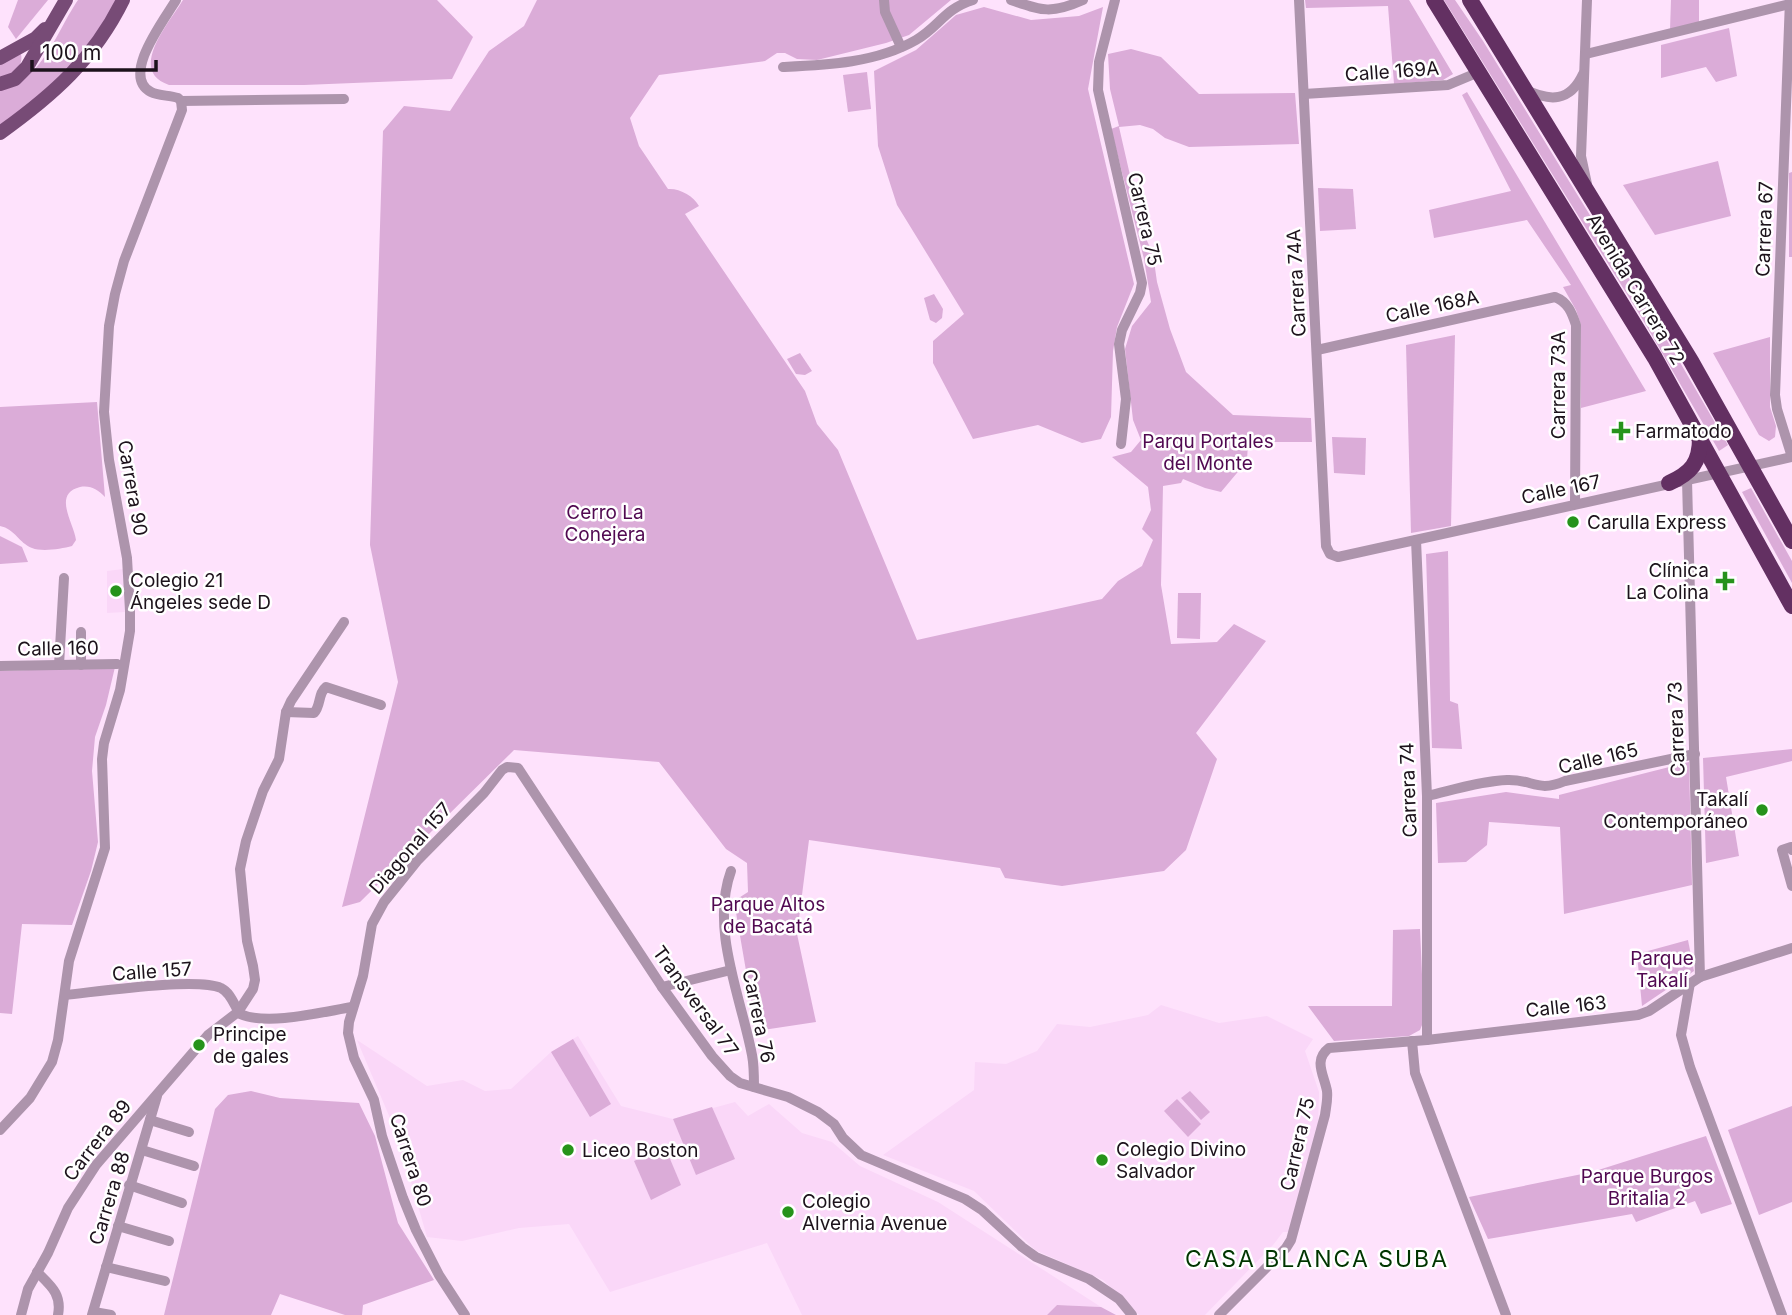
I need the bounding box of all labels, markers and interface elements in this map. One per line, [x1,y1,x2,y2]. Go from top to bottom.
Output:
scale bar [32,28,156,72]
text: 100 m [42,40,101,65]
street label: Calle 169A [1344,57,1440,86]
street label: Carrera 75 [1123,170,1166,268]
street label: Carrera 67 [1751,181,1778,277]
street label: Avenida Carrera 72 [1581,210,1690,369]
street label: Carrera 74A [1282,228,1311,338]
street label: Calle 168A [1383,285,1481,328]
street label: Carrera 73A [1547,331,1570,439]
place label: Farmatodo [1635,420,1732,443]
marker: Farmatodo [1613,423,1629,439]
park label: Parqu Portales del Monte [1142,430,1274,475]
street label: Carrera 90 [113,438,152,538]
street label: Calle 167 [1519,470,1603,509]
park label: Cerro La Conejera [564,501,646,546]
place label: Carulla Express [1587,511,1727,534]
marker: Carulla Express [1565,514,1581,530]
place label: Clínica La Colina [1626,559,1709,604]
place label: Colegio 21 Ángeles sede D [130,569,271,614]
marker: Clínica La Colina [1715,571,1735,591]
marker: Colegio 21 Ángeles sede D [108,583,124,599]
street label: Calle 160 [17,636,99,661]
street label: Carrera 73 [1663,681,1690,777]
street label: Calle 165 [1556,738,1640,779]
street label: Carrera 74 [1395,742,1422,838]
place label: Takalí Contemporáneo [1603,788,1748,833]
street label: Diagonal 157 [364,798,456,899]
marker: Takalí Contemporáneo [1754,802,1770,818]
park label: Parque Altos de Bacatá [711,893,825,938]
street label: Transversal 77 [648,941,743,1061]
park label: Parque Takalí [1630,947,1694,992]
street label: Calle 157 [111,957,193,986]
street label: Carrera 76 [737,967,780,1065]
street label: Calle 163 [1524,991,1608,1022]
place label: Principe de gales [213,1023,289,1068]
marker: Principe de gales [191,1037,207,1053]
street label: Carrera 89 [59,1095,136,1185]
street label: Carrera 75 [1276,1095,1319,1193]
street label: Carrera 80 [385,1111,436,1210]
place label: Colegio Divino Salvador [1116,1138,1246,1183]
place label: Liceo Boston [582,1139,699,1162]
marker: Liceo Boston [560,1142,576,1158]
street label: Carrera 88 [84,1149,135,1248]
marker: Colegio Divino Salvador [1094,1152,1110,1168]
park label: Parque Burgos Britalia 2 [1581,1165,1713,1210]
place label: Colegio Alvernia Avenue [802,1190,947,1235]
marker: Colegio Alvernia Avenue [780,1204,796,1220]
district label: CASA BLANCA SUBA [1185,1245,1449,1273]

